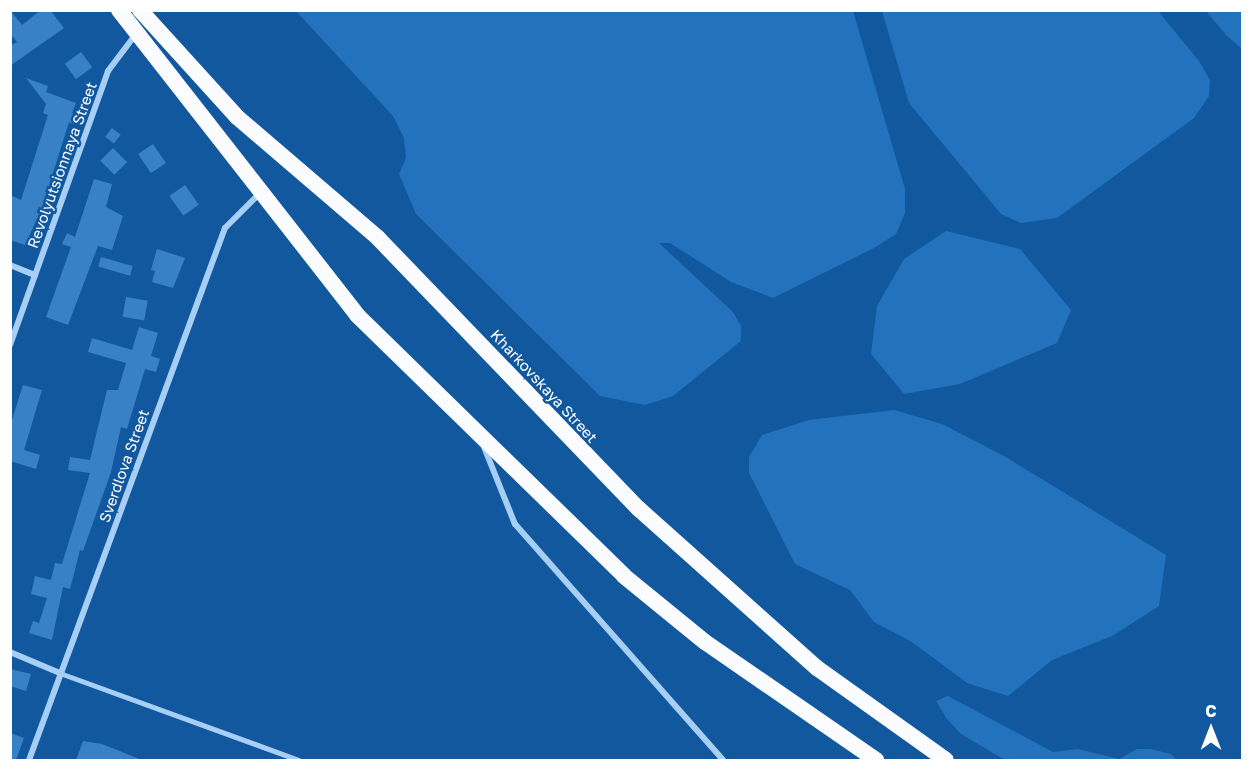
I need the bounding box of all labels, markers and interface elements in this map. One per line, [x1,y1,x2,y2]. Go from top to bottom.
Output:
street label: Revolyutsionnaya Street [23,79,101,251]
street label: Kharkovskaya Street [487,326,601,446]
street label: Sverdlova Street [95,407,153,525]
north arrow [1181,699,1241,759]
text: С [1205,701,1217,721]

